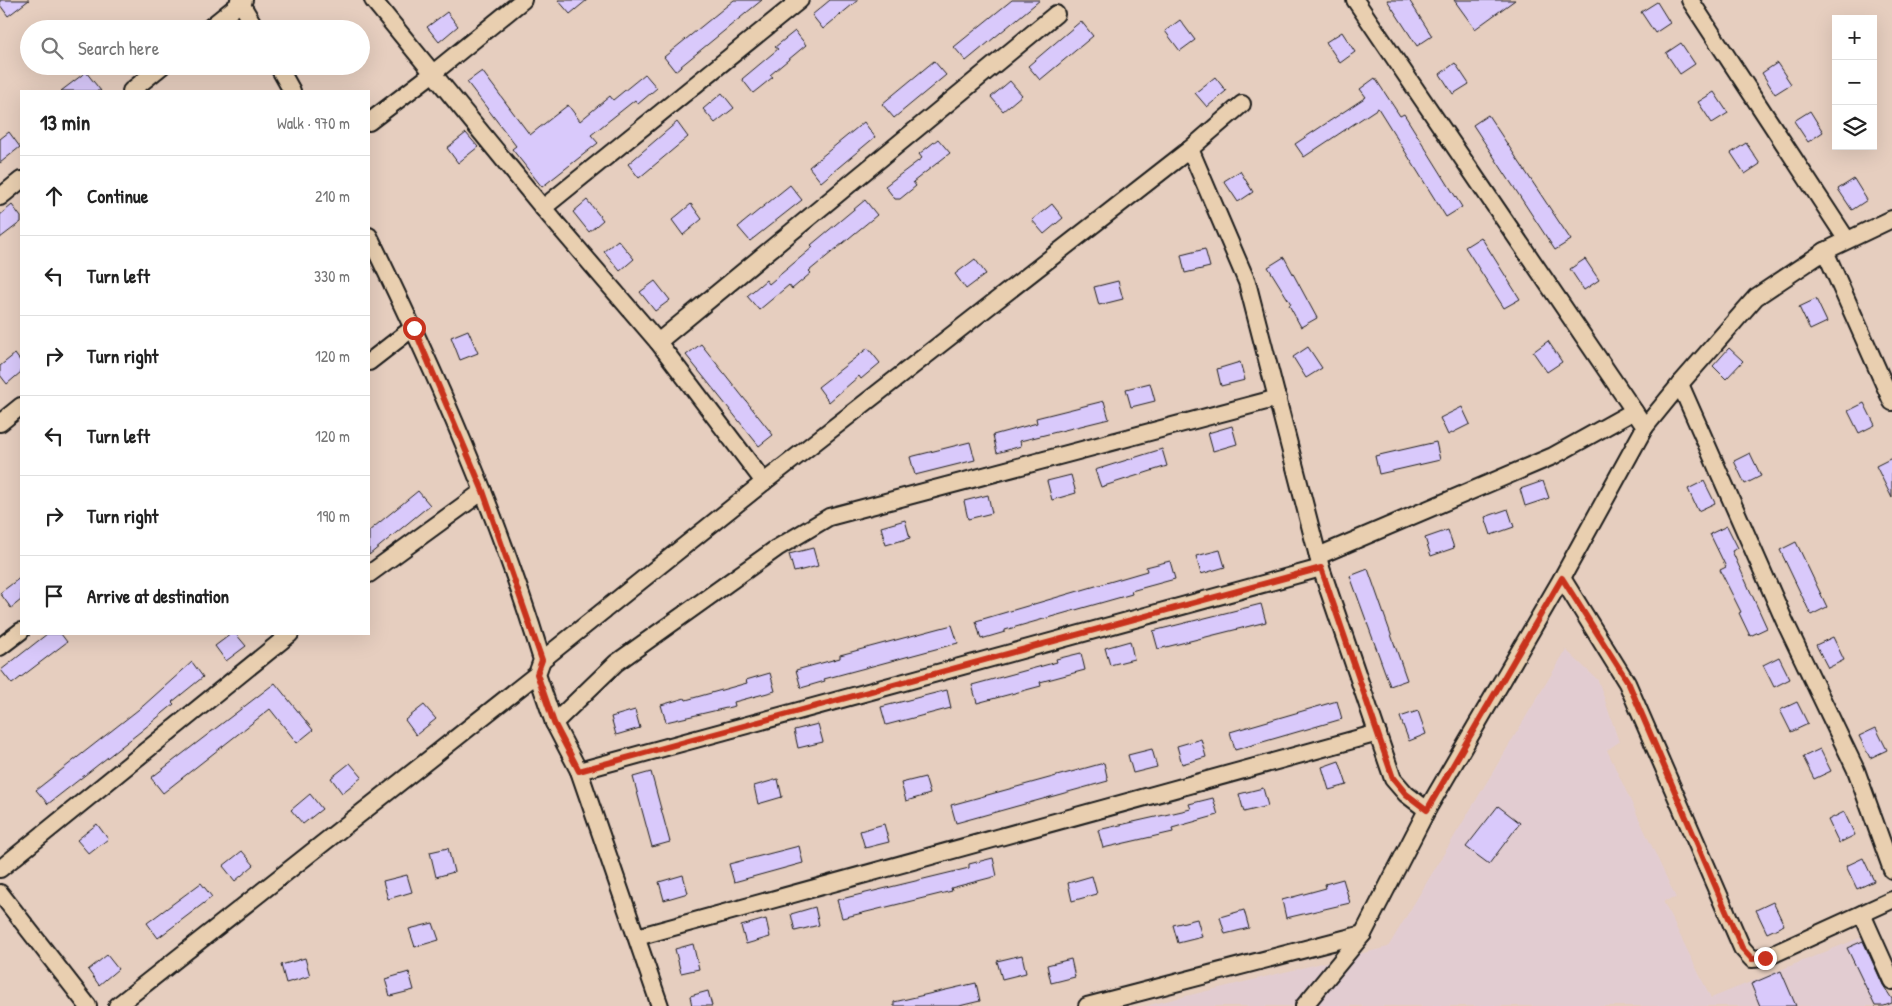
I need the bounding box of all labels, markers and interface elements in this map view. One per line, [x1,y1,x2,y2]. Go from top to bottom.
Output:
map controls [1832,15,1877,150]
button: + [1832,15,1877,60]
search box [20,20,370,75]
icon: search [38,34,66,62]
text: Search here [78,35,159,61]
button: − [1832,60,1877,105]
button: layers [1832,105,1877,150]
text: 13 min [40,108,90,137]
text: Walk · 970 m [277,112,350,134]
icon: ahead [40,182,68,210]
text: Continue [87,183,148,209]
text: 210 m [315,185,350,207]
icon: left [40,262,68,290]
text: Turn left [87,263,150,289]
text: 330 m [314,265,350,287]
route start [403,317,426,340]
icon: right [40,342,68,370]
text: Turn right [87,343,158,369]
text: 120 m [315,345,350,367]
icon: left [40,422,68,450]
text: Turn left [87,423,150,449]
text: 120 m [315,425,350,447]
icon: right [40,502,68,530]
text: Turn right [87,503,158,529]
text: 190 m [317,505,350,527]
icon: arrive [40,582,68,610]
text: Arrive at destination [87,583,229,609]
route end [1754,947,1777,970]

